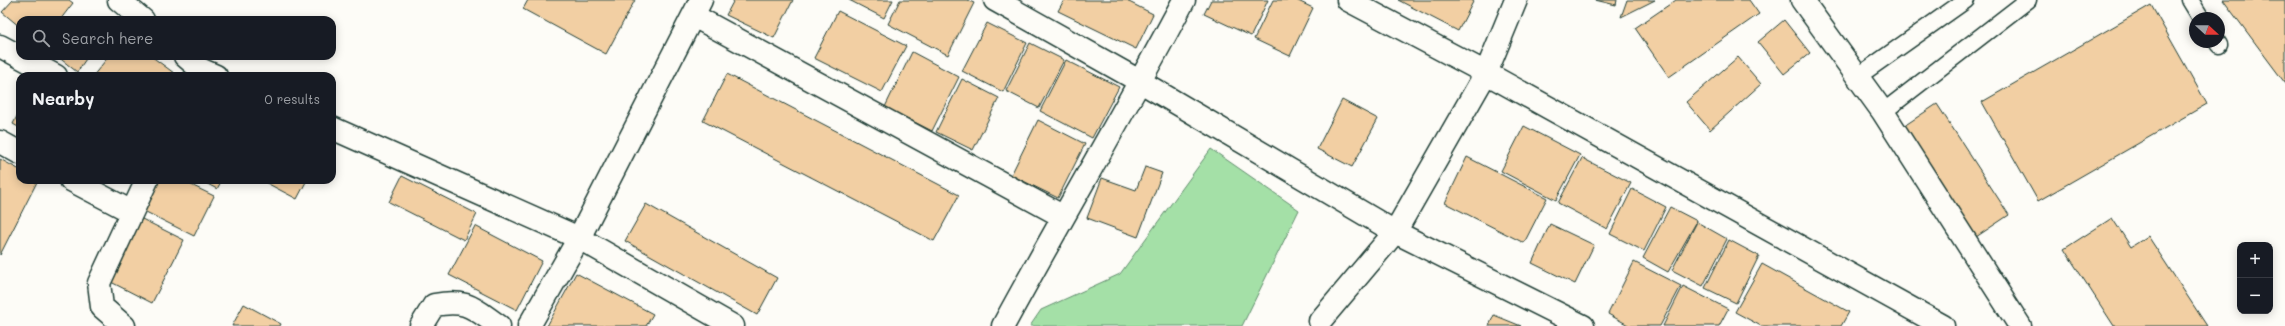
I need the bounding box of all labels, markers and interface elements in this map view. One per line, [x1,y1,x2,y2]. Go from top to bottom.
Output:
north arrow [2189,12,2225,48]
search box [16,16,336,60]
icon: search [30,27,52,49]
text: Search here [62,28,153,48]
text: Nearby [32,87,94,109]
text: 0 results [265,90,320,107]
map controls [2237,242,2273,314]
button: + [2237,242,2273,278]
button: − [2237,278,2273,314]

